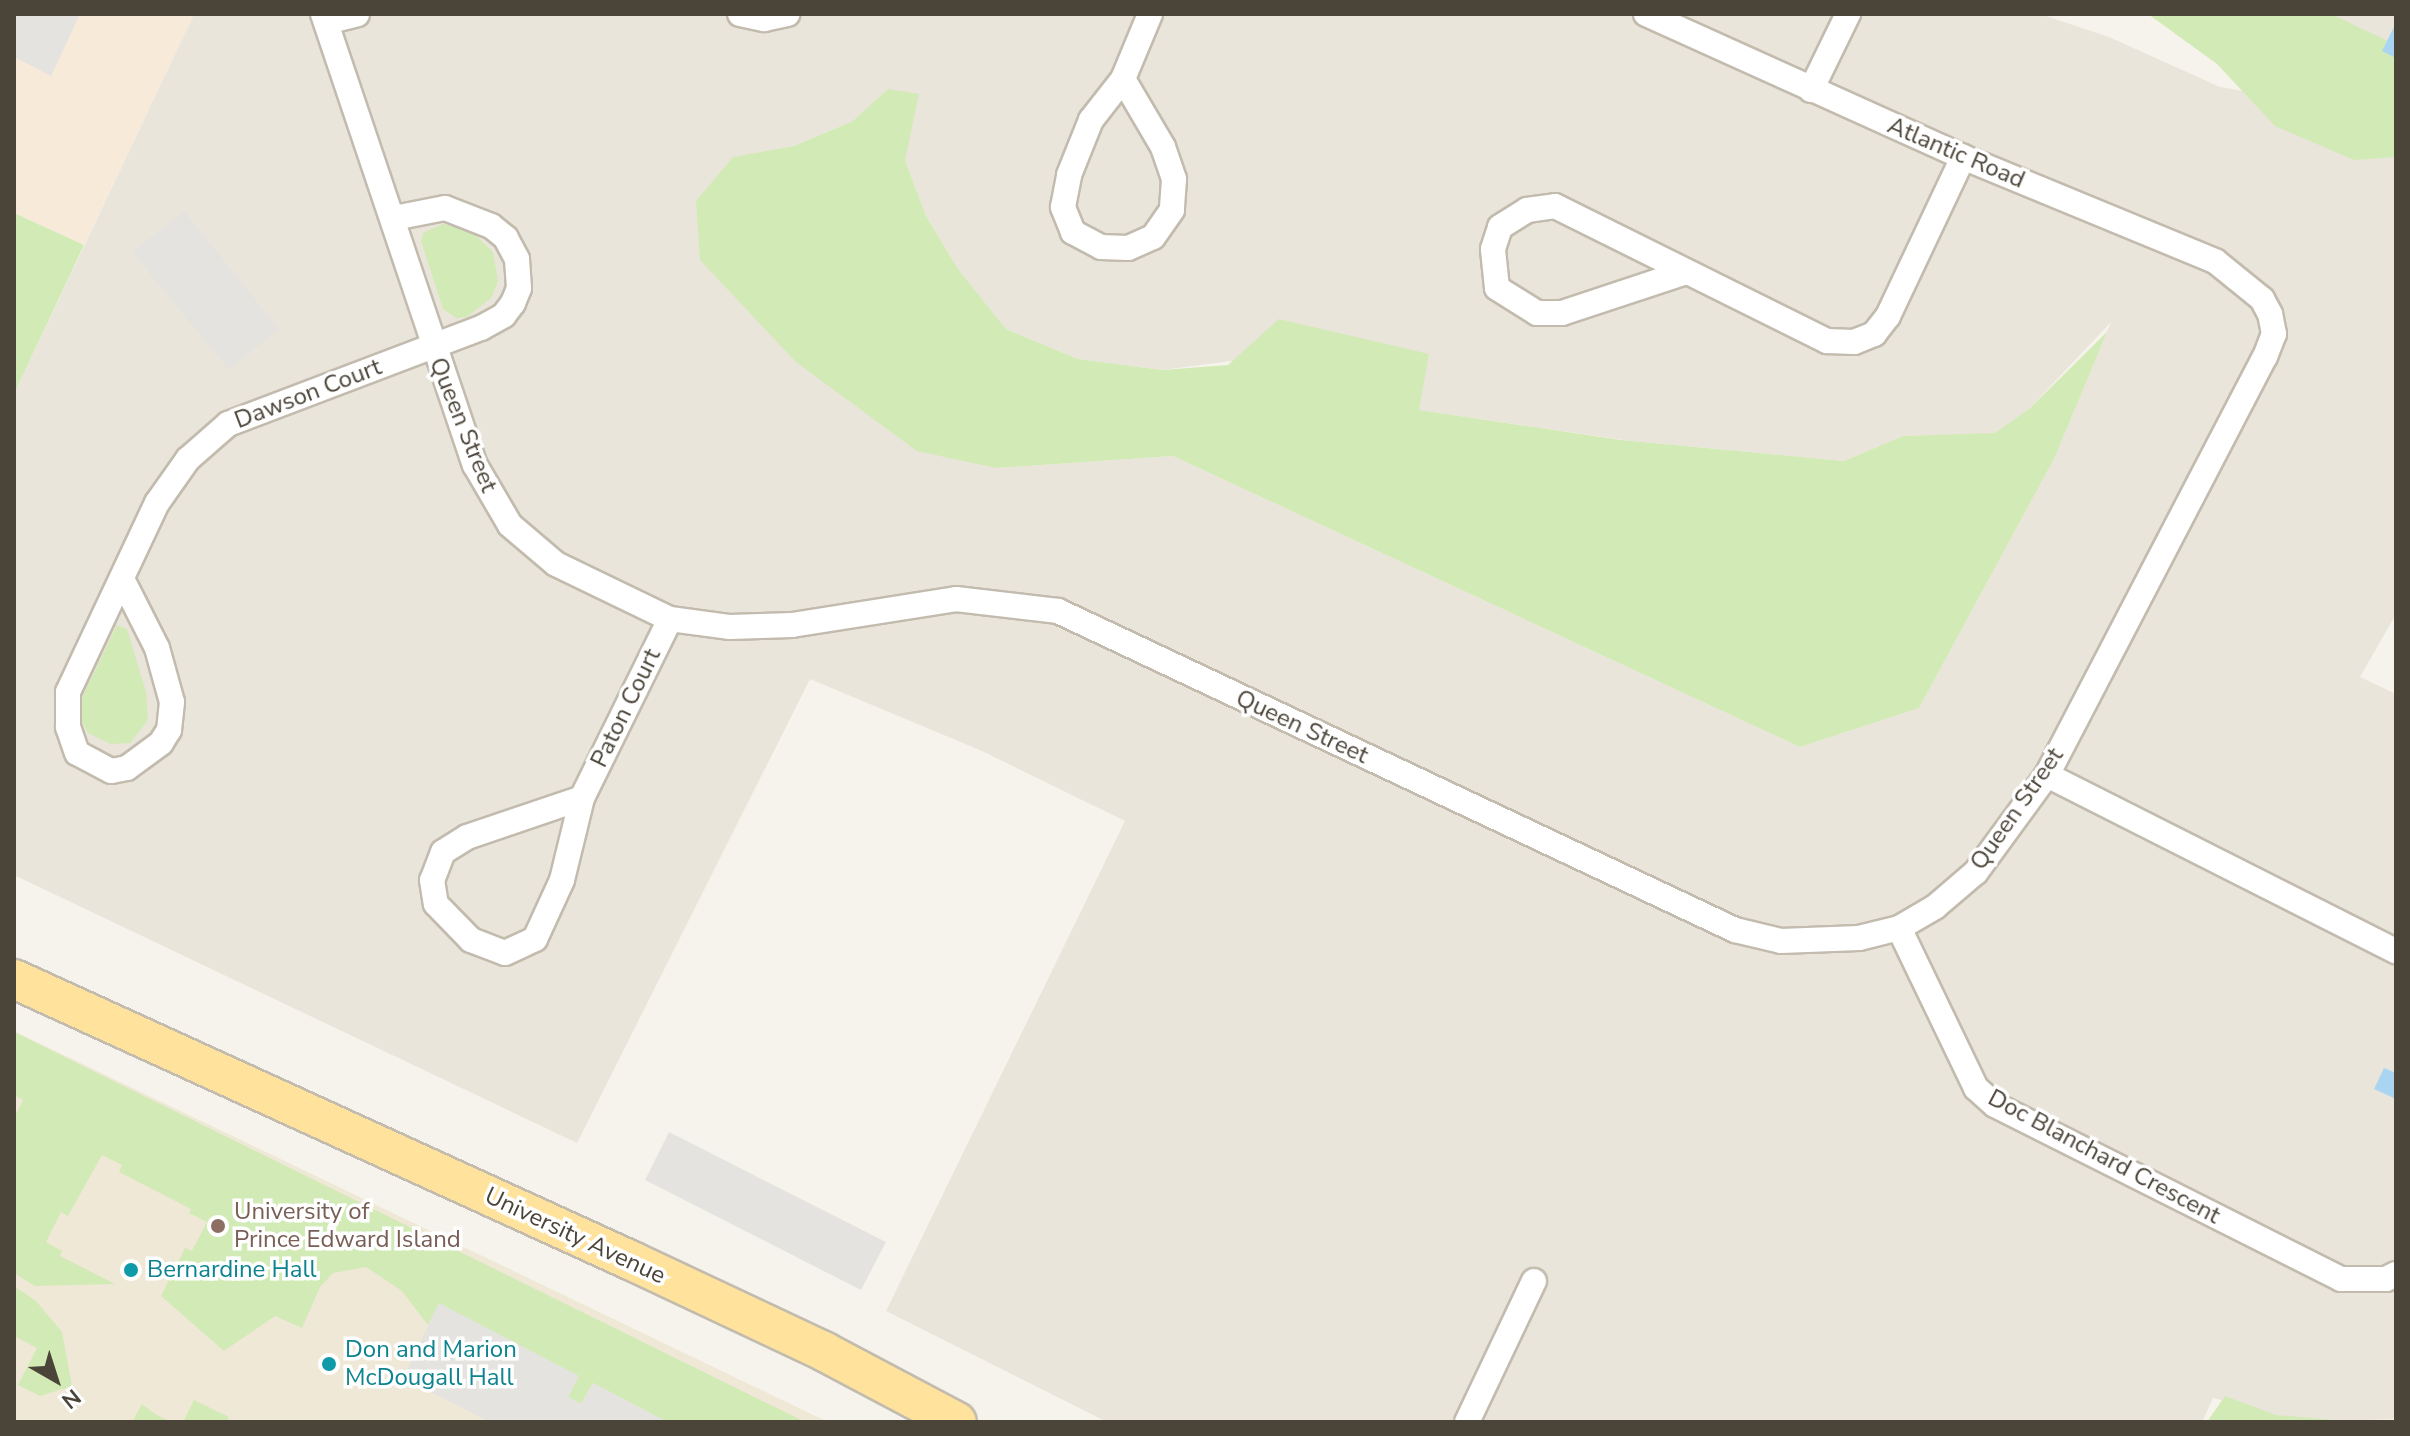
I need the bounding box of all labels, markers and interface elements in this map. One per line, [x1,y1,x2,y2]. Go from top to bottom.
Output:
street label: Atlantic Road [1883,111,2029,195]
street label: Dawson Court [231,353,385,435]
street label: Queen Street [423,353,503,497]
street label: Paton Court [585,644,667,772]
street label: Queen Street [1231,684,1373,770]
street label: Queen Street [1964,742,2070,876]
street label: Doc Blanchard Crescent [1983,1084,2225,1230]
street label: University Avenue [480,1182,670,1290]
place label: University of Prince Edward Island [234,1198,461,1254]
marker: University of Prince Edward Island [209,1217,227,1235]
place label: Bernardine Hall [147,1256,317,1284]
marker: Bernardine Hall [122,1261,140,1279]
place label: Don and Marion McDougall Hall [345,1336,517,1392]
north arrow [16,1340,96,1420]
marker: Don and Marion McDougall Hall [320,1355,338,1373]
text: N [55,1382,87,1415]

